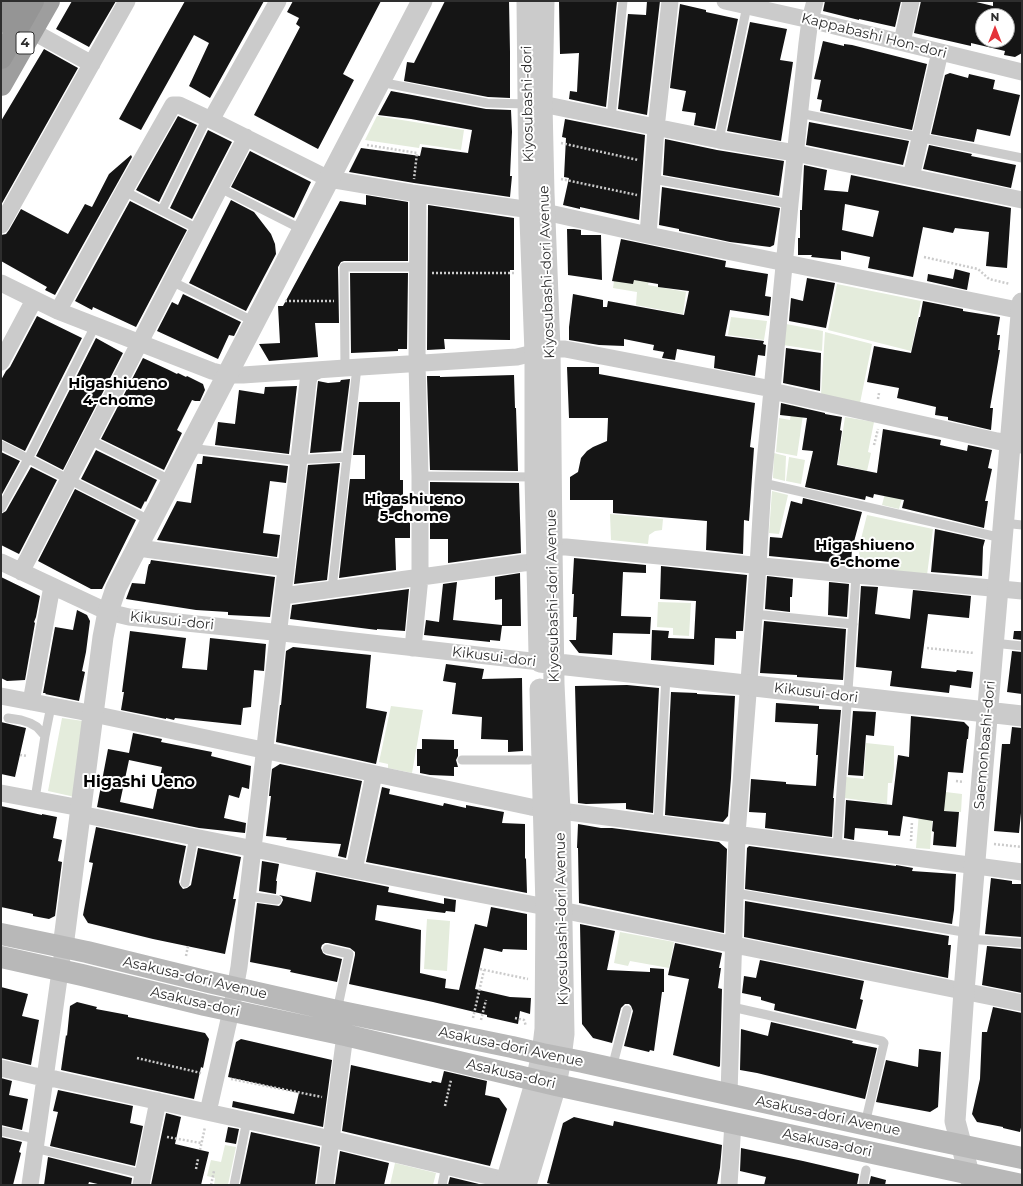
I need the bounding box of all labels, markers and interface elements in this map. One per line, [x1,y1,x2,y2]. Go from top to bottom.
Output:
north arrow [975,8,1015,48]
street label: Kappabashi Hon-dori [800,10,948,62]
text: N [991,10,999,24]
road number: 4 [16,32,34,54]
street label: Kiyosubashi-dori [519,45,537,163]
street label: Kiyosubashi-dori Avenue [536,185,558,359]
district label: Higashiueno 4-chome [68,375,168,410]
district label: Higashiueno 5-chome [364,491,464,526]
street label: Kiyosubashi-dori Avenue [543,509,563,683]
district label: Higashiueno 6-chome [815,537,915,572]
street label: Kikusui-dori [129,608,215,634]
street label: Kikusui-dori [451,644,537,670]
street label: Kikusui-dori [773,680,859,706]
street label: Saemonbashi-dori [971,680,999,810]
district label: Higashi Ueno [83,772,195,792]
street label: Kiyosubashi-dori Avenue [552,832,572,1006]
street label: Asakusa-dori Avenue [121,953,269,1003]
street label: Asakusa-dori [149,984,241,1020]
street label: Asakusa-dori Avenue [437,1023,585,1071]
street label: Asakusa-dori [465,1056,557,1092]
street label: Asakusa-dori Avenue [754,1092,902,1140]
street label: Asakusa-dori [781,1125,873,1161]

